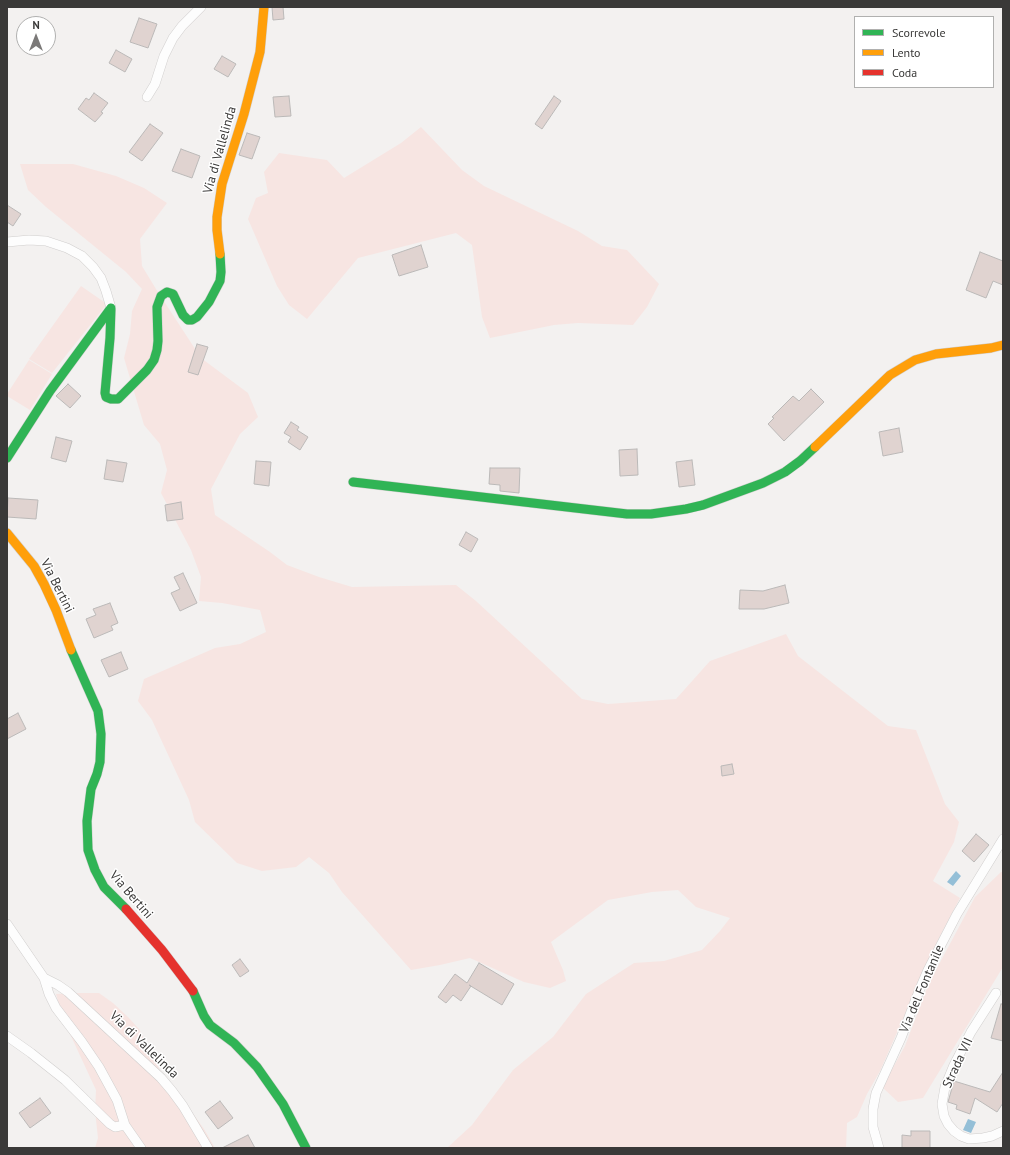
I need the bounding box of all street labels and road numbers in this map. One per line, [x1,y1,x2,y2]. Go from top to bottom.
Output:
street label: Via di Vallelinda [200,105,240,195]
street label: Via Bertini [37,556,77,616]
street label: Via Bertini [106,868,156,922]
street label: Via del Fontanile [896,943,948,1035]
street label: Via di Vallelinda [106,1008,182,1082]
street label: Strada VII [940,1035,976,1091]

